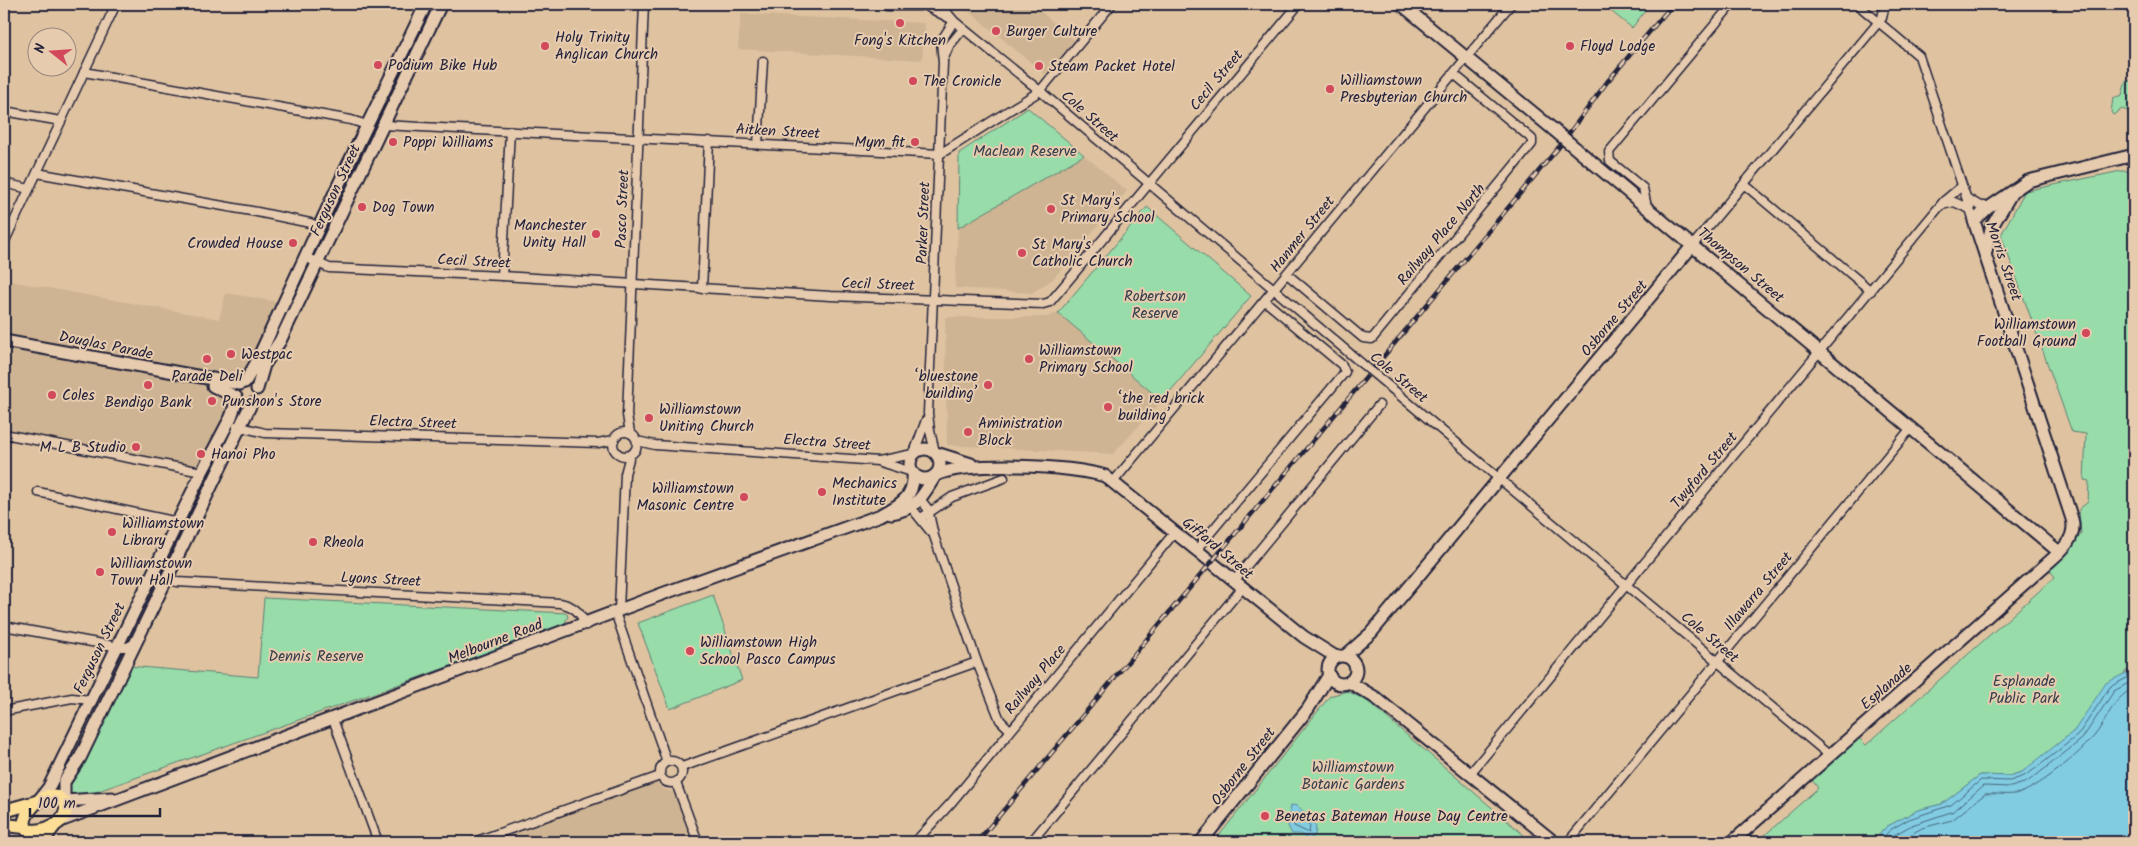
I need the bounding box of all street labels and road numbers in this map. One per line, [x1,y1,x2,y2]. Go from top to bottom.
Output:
street label: Cecil Street [1184,45,1250,117]
street label: Cole Street [1055,85,1124,149]
street label: Aitken Street [735,118,821,146]
street label: Ferguson Street [304,140,368,240]
street label: Pasco Street [610,169,636,249]
street label: Railway Place North [1392,178,1492,291]
street label: Parker Street [911,181,937,265]
street label: Hanmer Street [1264,191,1341,278]
street label: Morris Street [1978,218,2028,304]
street label: Thompson Street [1692,222,1789,310]
street label: Cecil Street [437,248,512,276]
street label: Cecil Street [841,272,915,298]
street label: Osborne Street [1575,275,1654,362]
street label: Douglas Parade [57,325,155,367]
street label: Cole Street [1364,346,1433,410]
street label: Electra Street [369,409,457,437]
street label: Twyford Street [1665,427,1744,514]
street label: Electra Street [782,428,872,458]
street label: Giffard Street [1176,511,1259,586]
street label: Illawarra Street [1718,547,1799,637]
street label: Lyons Street [340,566,422,594]
street label: Ferguson Street [67,598,132,698]
street label: Cole Street [1675,606,1744,670]
street label: Melbourne Road [444,613,547,671]
street label: Railway Place [999,639,1073,720]
street label: Esplanade [1855,657,1918,716]
street label: Osborne Street [1205,722,1282,811]

